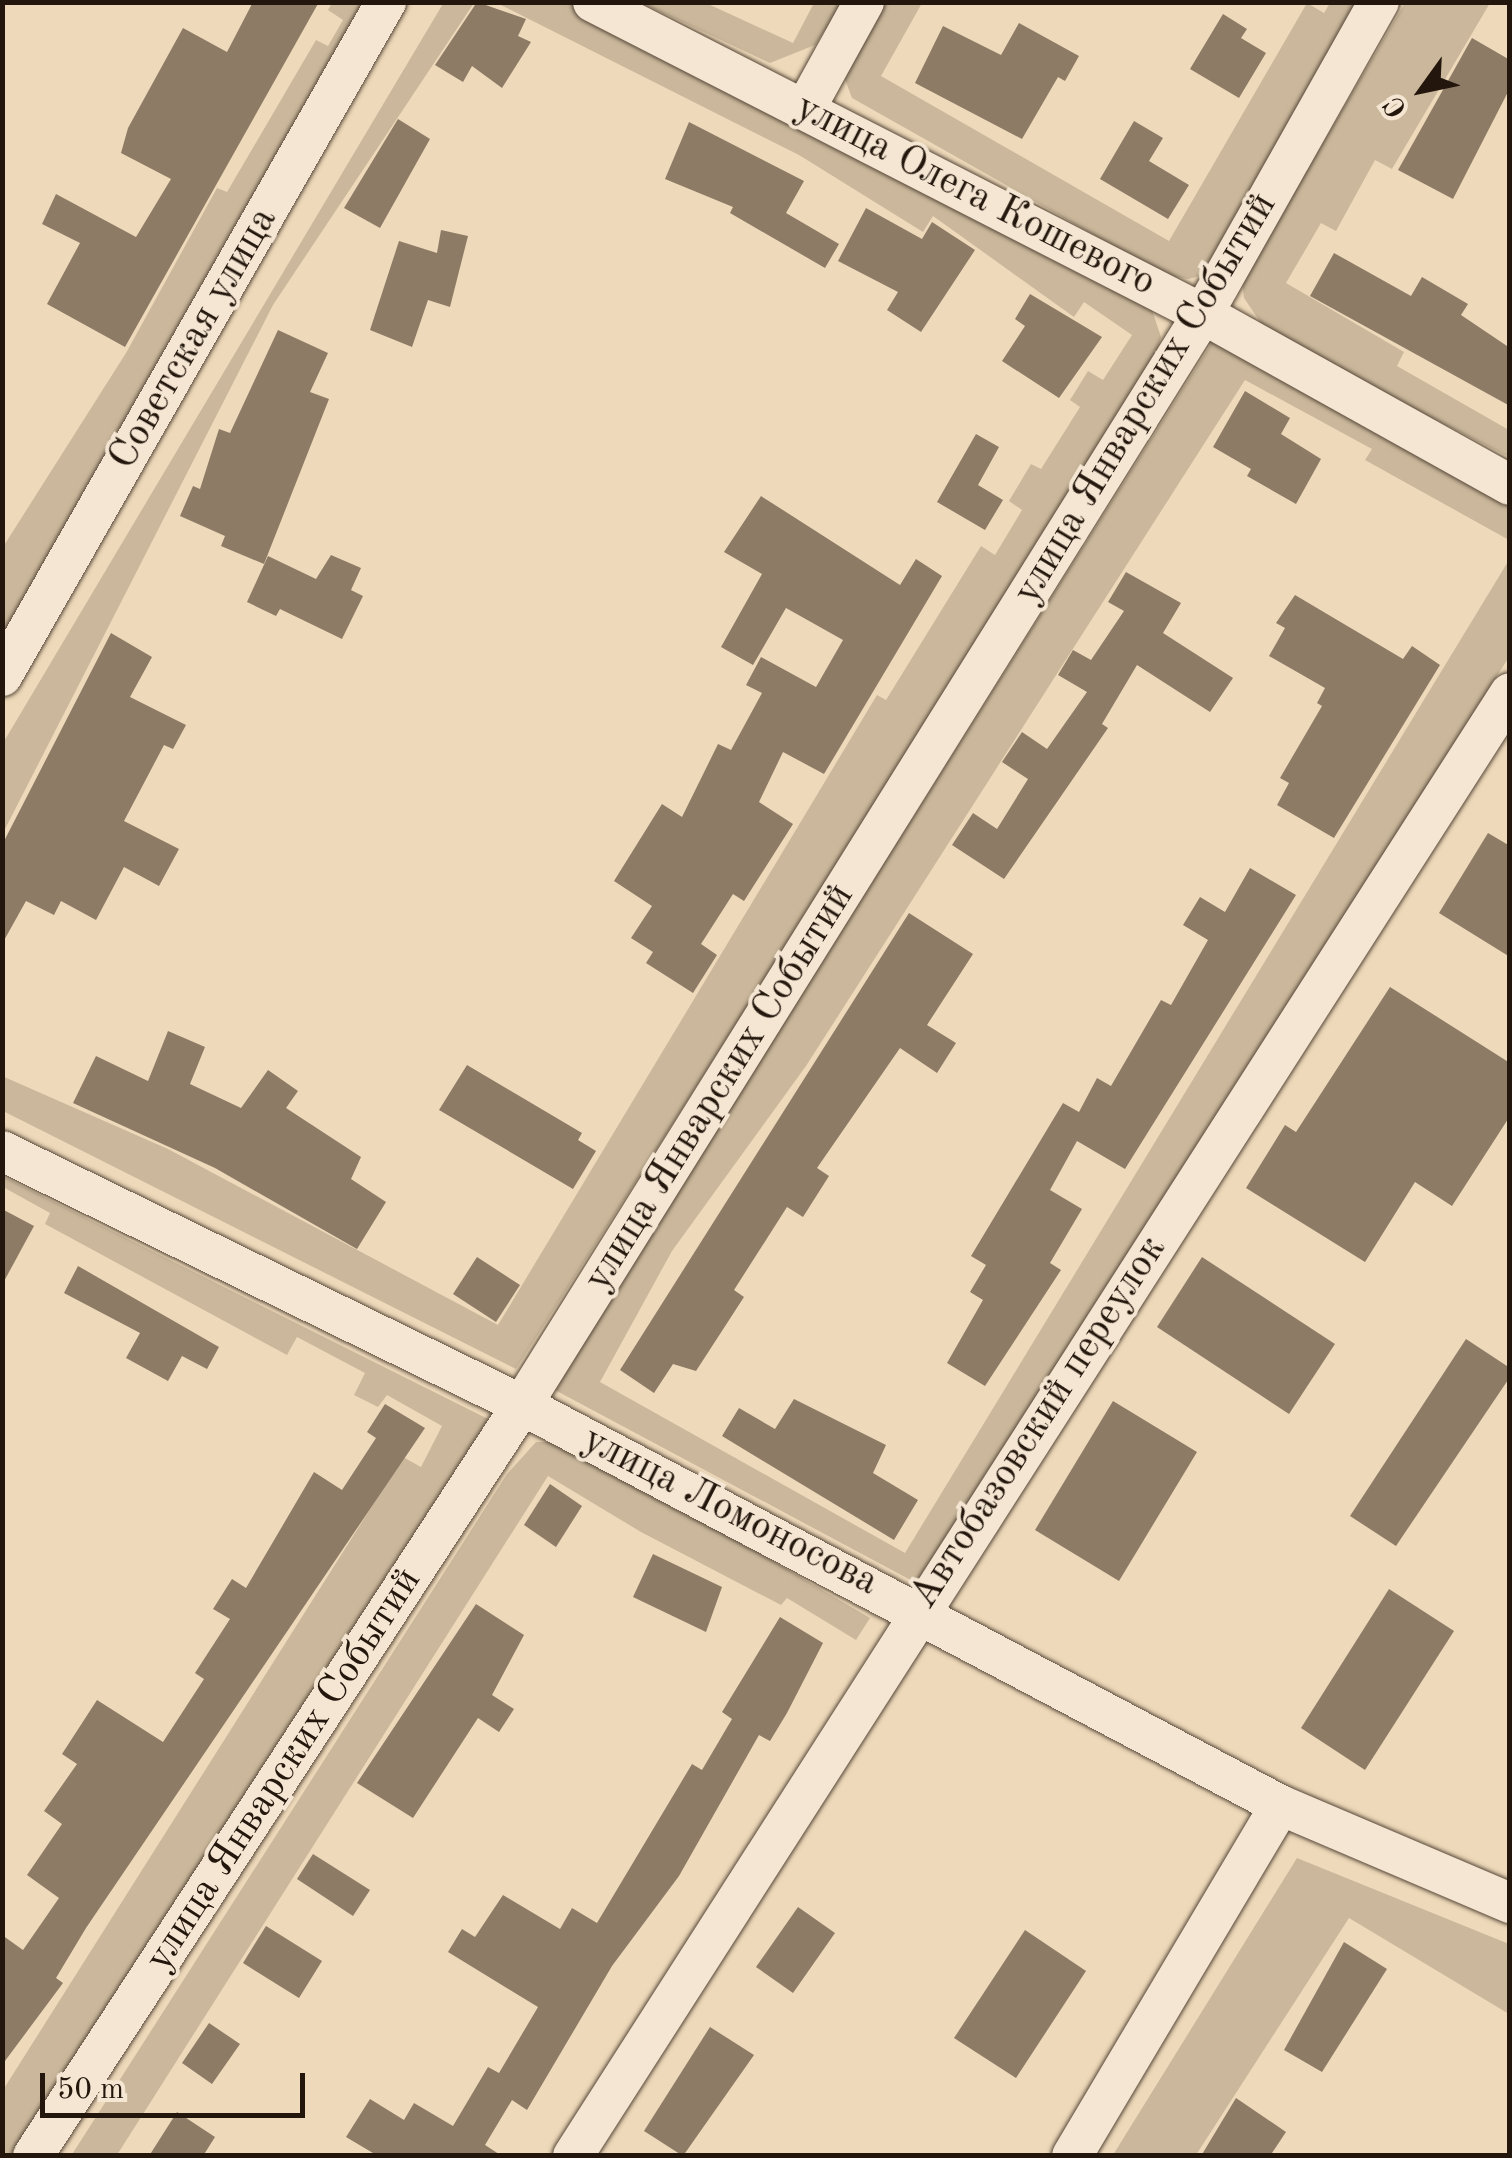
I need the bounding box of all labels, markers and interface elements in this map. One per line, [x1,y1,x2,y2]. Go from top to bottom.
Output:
north arrow [1372,40,1472,140]
street label: улица Олега Кошевого [787,84,1163,308]
text: С [1380,91,1414,122]
street label: улица Январских Событий [1004,185,1288,613]
street label: Советская улица [100,199,288,479]
street label: улица Январских Событий [575,876,865,1300]
street label: Автобазовский переулок [900,1228,1178,1618]
street label: улица Ломоносова [574,1417,886,1607]
street label: улица Январских Событий [136,1559,432,1981]
scale bar [45,2053,310,2115]
text: 50 m [57,2075,124,2105]

